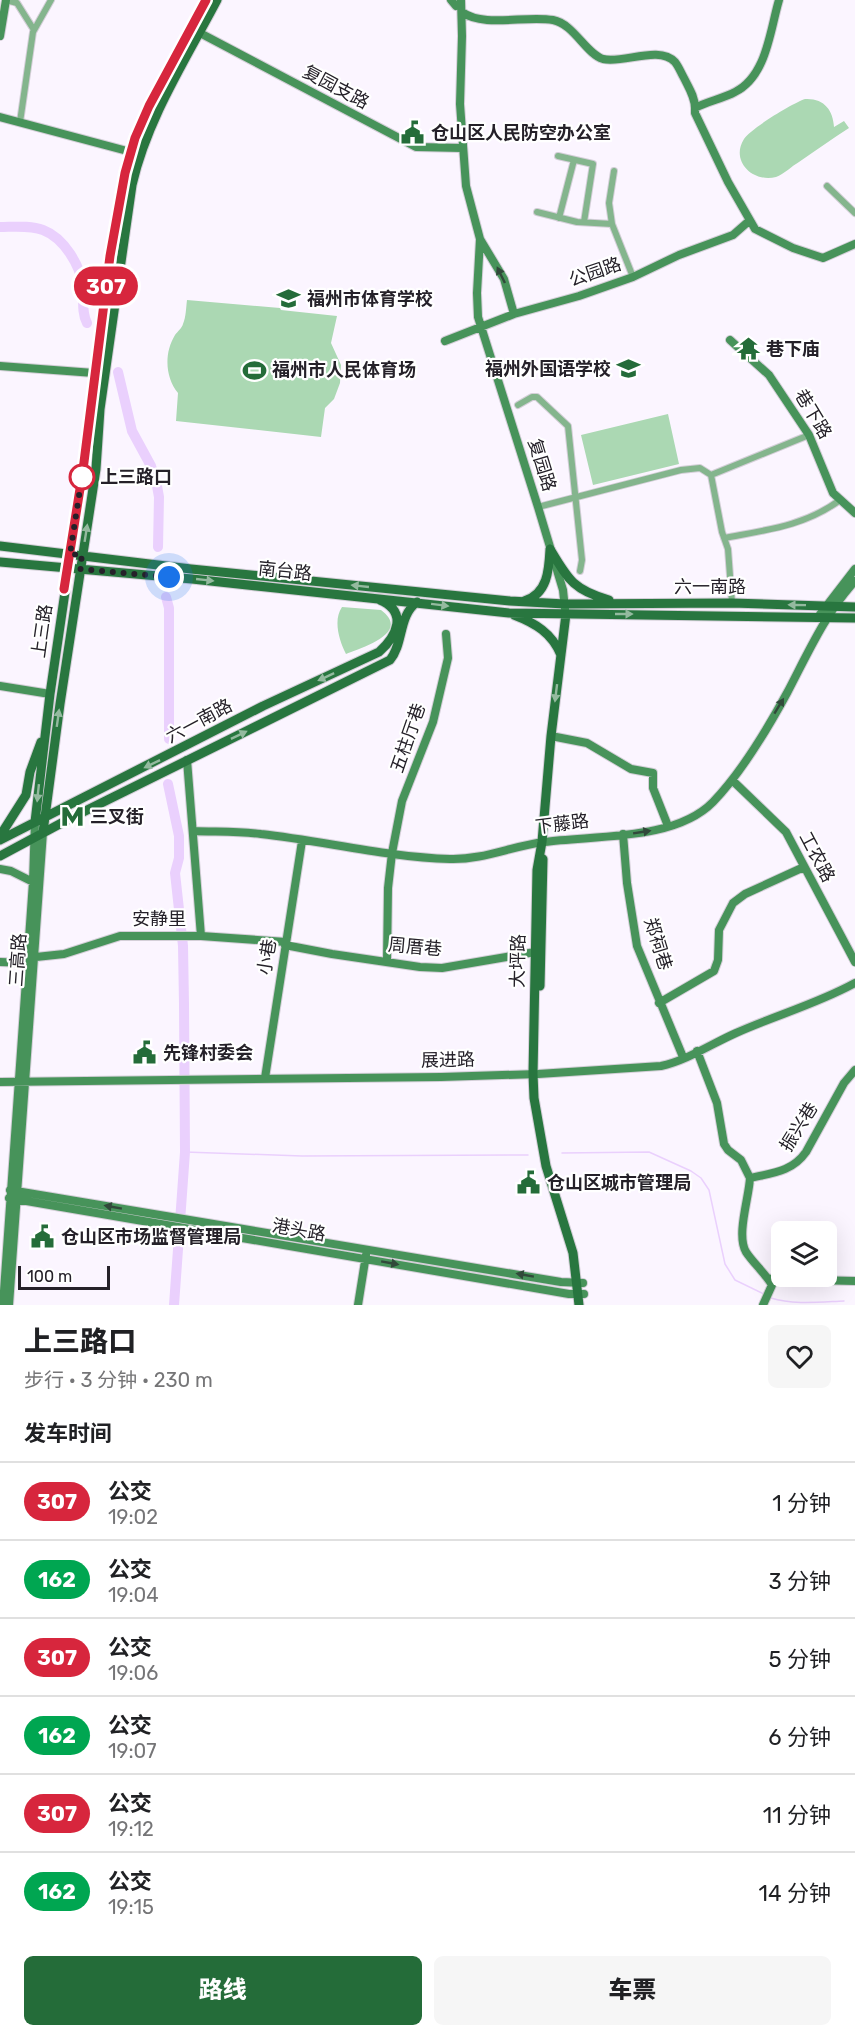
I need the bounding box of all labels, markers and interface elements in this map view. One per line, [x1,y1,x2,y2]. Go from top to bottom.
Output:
street label: 复园支路 [299,60,373,114]
public building icon: 仓山区人民防空办公室 [400,120,426,146]
place label: 仓山区人民防空办公室 [431,122,611,144]
street label: 公园路 [566,253,624,291]
line badge: 307 [72,266,140,306]
one-way arrow [496,266,506,283]
text: 307 [86,274,126,299]
school or university icon: 福州市体育学校 [276,286,302,312]
place label: 福州市体育学校 [307,288,433,310]
temple icon: 巷下庙 [735,336,761,362]
place label: 巷下庙 [766,338,820,360]
school or university icon: 福州外国语学校 [616,356,642,382]
sports icon: 福州市人民体育场 [241,357,267,383]
place label: 福州外国语学校 [485,358,611,380]
place label: 福州市人民体育场 [272,359,416,381]
street label: 巷下路 [790,385,836,443]
street label: 复园路 [524,436,560,494]
marker: 上三路口 [69,464,95,490]
place label: 上三路口 [100,466,172,488]
one-way arrow [82,523,91,542]
street label: 南台路 [257,557,313,585]
your location [154,562,184,592]
one-way arrow [195,575,214,585]
street label: 六一南路 [674,576,746,598]
one-way arrow [351,581,370,591]
one-way arrow [431,600,450,610]
one-way arrow [787,600,806,609]
street label: 上三路 [27,603,57,659]
one-way arrow [615,609,634,619]
one-way arrow [318,672,335,681]
one-way arrow [551,684,561,703]
street label: 六一南路 [162,694,236,748]
one-way arrow [774,698,785,714]
street label: 五柱厅巷 [386,700,430,776]
one-way arrow [54,708,63,727]
one-way arrow [231,730,248,739]
one-way arrow [143,759,160,768]
one-way arrow [33,784,43,803]
metro station icon: 三叉街 [59,804,85,830]
place label: 三叉街 [90,806,144,828]
street label: 下藤路 [534,810,590,838]
one-way arrow [633,827,652,836]
street label: 工农路 [795,828,839,886]
street label: 安静里 [132,908,186,930]
street label: 郑祠巷 [640,915,676,973]
street label: 三高路 [5,932,31,988]
street label: 周厝巷 [387,934,443,960]
street label: 大坪路 [507,934,529,988]
street label: 小巷 [253,938,281,976]
public building icon: 先锋村委会 [132,1040,158,1066]
place label: 先锋村委会 [163,1042,253,1064]
street label: 展进路 [421,1049,475,1071]
street label: 振兴巷 [775,1098,823,1156]
public building icon: 仓山区城市管理局 [516,1170,542,1196]
place label: 仓山区城市管理局 [547,1172,691,1194]
one-way arrow [103,1202,122,1211]
street label: 港头路 [271,1214,327,1246]
map controls [771,1221,837,1287]
button: layers [771,1221,837,1287]
public building icon: 仓山区市场监督管理局 [30,1224,56,1250]
place label: 仓山区市场监督管理局 [61,1226,241,1248]
one-way arrow [381,1259,400,1268]
scale bar [18,1263,110,1290]
text: 100 m [27,1267,72,1286]
one-way arrow [516,1271,535,1280]
text: 上三路口 [24,1325,136,1358]
button: heart [768,1325,831,1388]
text: 步行 · 3 分钟 · 230 m [24,1368,213,1392]
text: 发车时间 [24,1420,112,1447]
text: 公交 [108,1478,152,1505]
text: 307 [37,1489,77,1514]
text: 1 分钟 [772,1490,831,1517]
text: 19:02 [108,1505,158,1529]
text: 公交 [108,1556,152,1583]
text: 162 [38,1567,76,1592]
text: 3 分钟 [768,1568,831,1595]
text: 19:04 [108,1583,159,1607]
text: 公交 [108,1634,152,1661]
text: 307 [37,1645,77,1670]
text: 5 分钟 [769,1646,831,1673]
text: 19:06 [108,1661,158,1685]
text: 公交 [108,1712,152,1739]
text: 162 [38,1723,76,1748]
text: 6 分钟 [768,1724,831,1751]
text: 19:07 [108,1739,157,1763]
text: 公交 [108,1790,152,1817]
text: 307 [37,1801,77,1826]
text: 11 分钟 [763,1802,831,1829]
text: 19:12 [108,1817,154,1841]
text: 公交 [108,1868,152,1895]
text: 162 [38,1879,76,1904]
text: 14 分钟 [759,1880,831,1907]
text: 19:15 [108,1895,154,1919]
button: 路线 [24,1956,422,2025]
button: 车票 [434,1956,831,2025]

